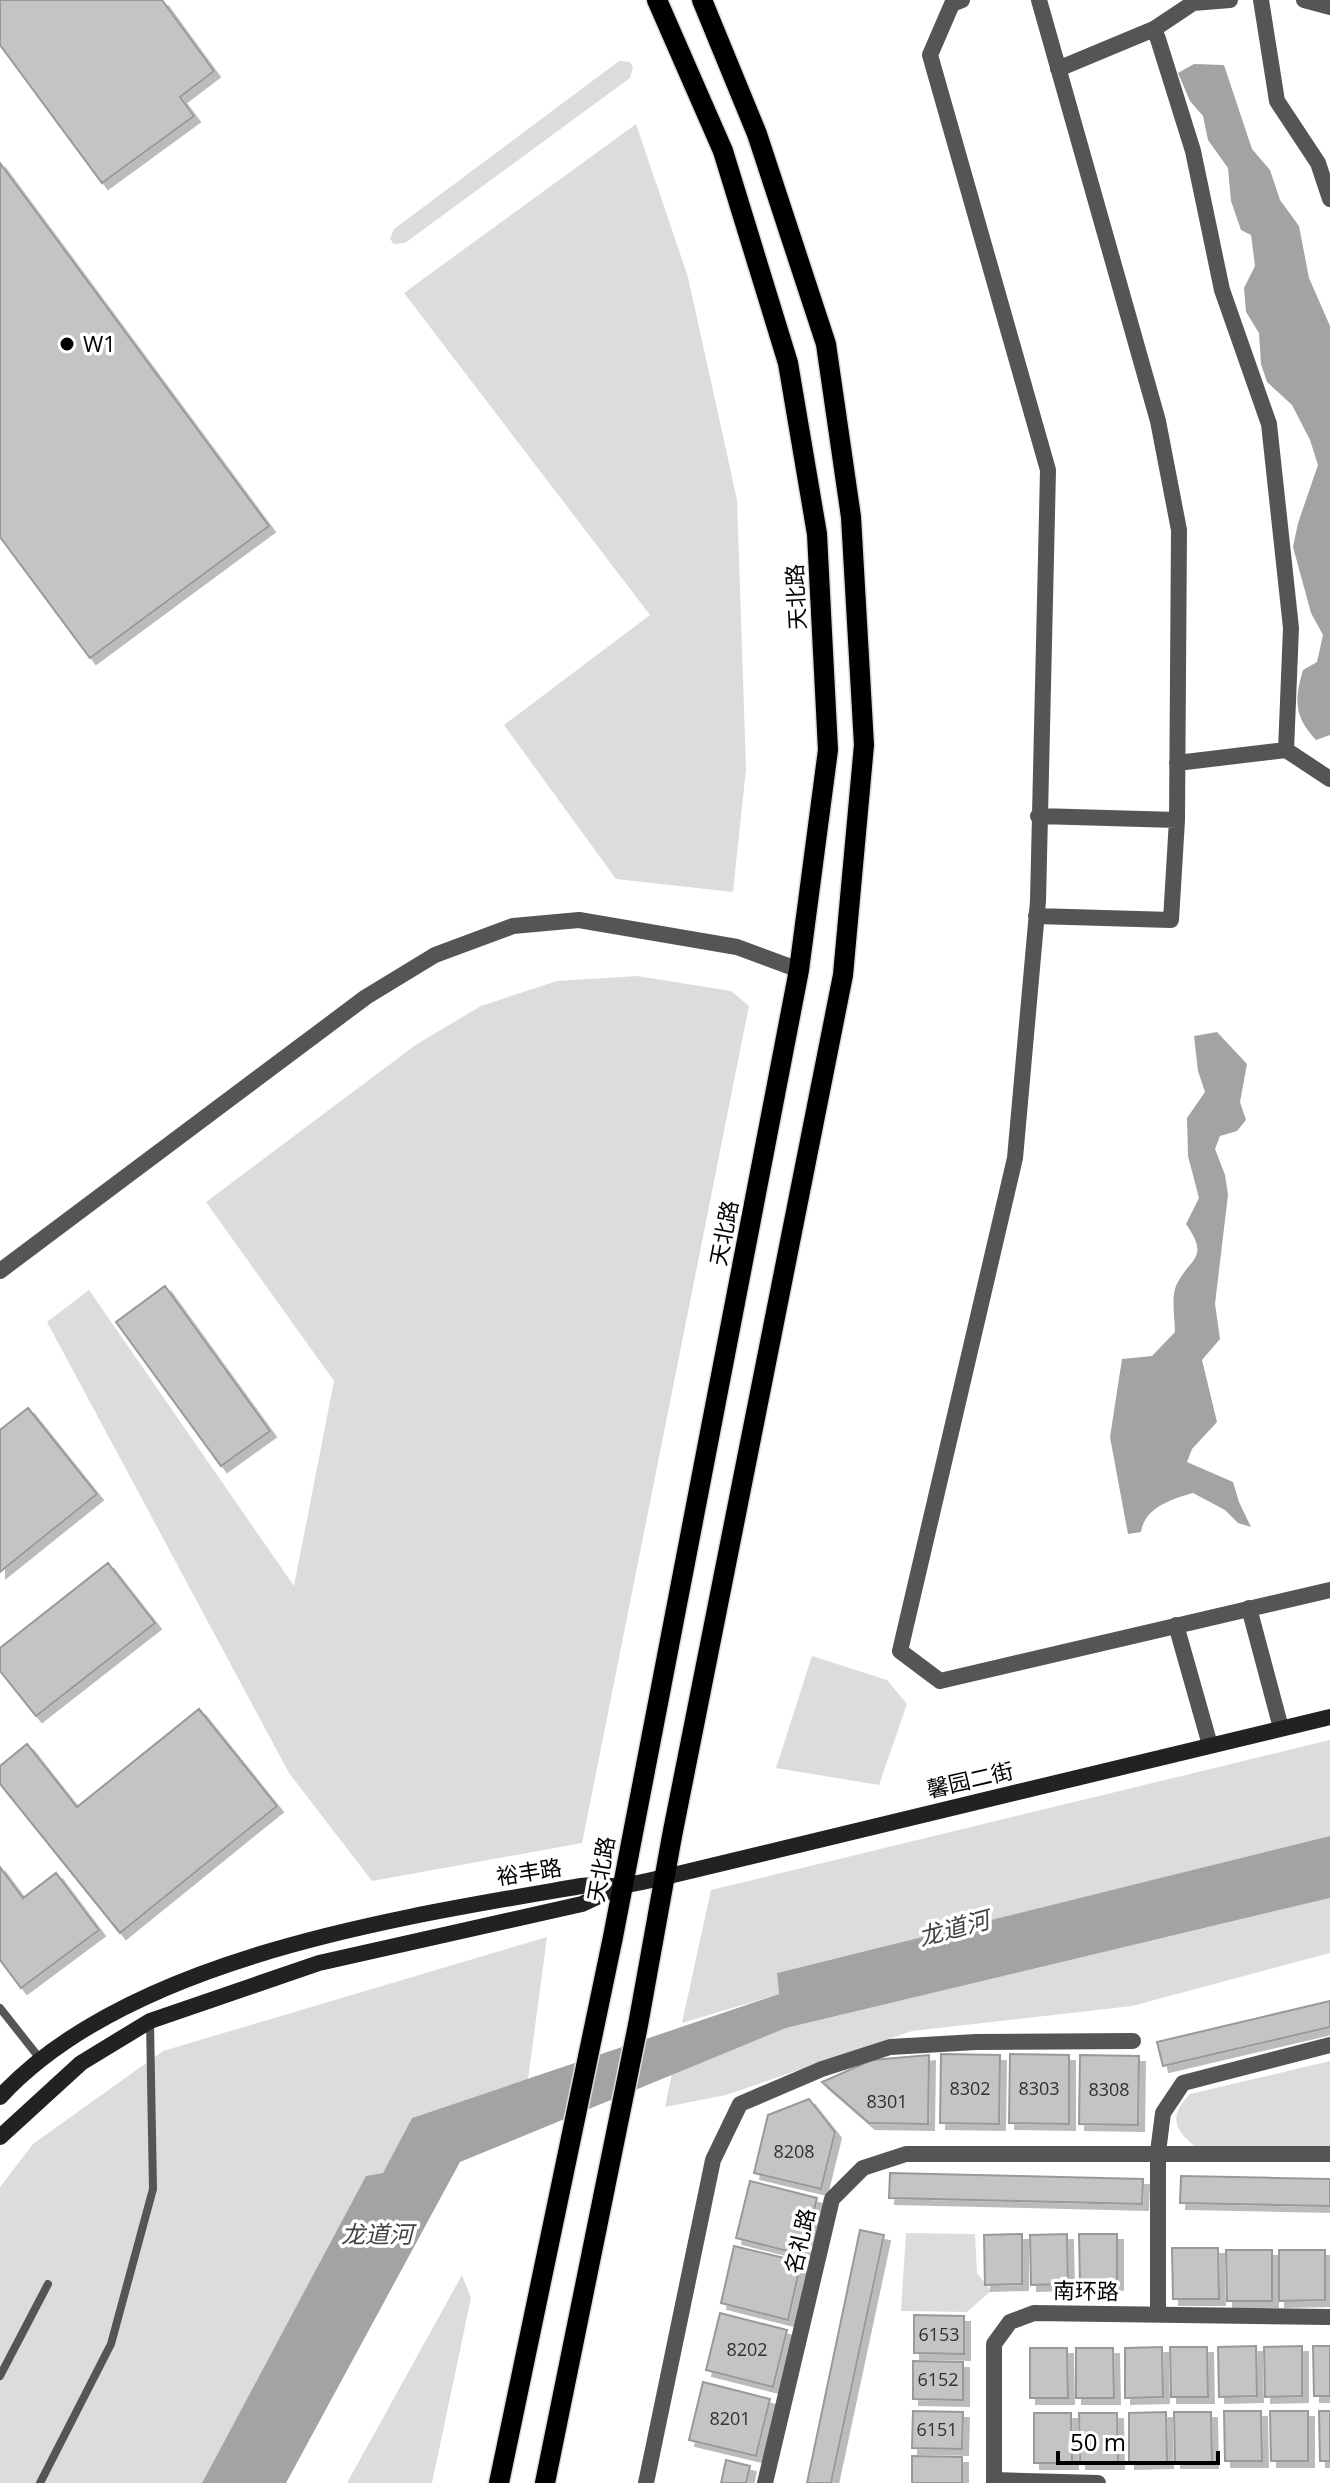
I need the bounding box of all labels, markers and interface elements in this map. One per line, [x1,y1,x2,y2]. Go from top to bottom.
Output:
place label: W1 [83,328,116,358]
marker: W1 [58,335,76,353]
street label: 天北路 [778,563,812,631]
street label: 天北路 [702,1198,744,1268]
street label: 馨园二街 [924,1755,1016,1804]
street label: 天北路 [580,1834,621,1904]
street label: 裕丰路 [494,1851,564,1891]
water label: 龙道河 [915,1901,997,1953]
house number: 8302 [949,2076,991,2100]
house number: 8303 [1018,2076,1060,2100]
house number: 8308 [1088,2077,1130,2101]
house number: 8301 [866,2089,908,2113]
house number: 8208 [773,2139,815,2163]
street label: 名礼路 [777,2205,821,2276]
water label: 龙道河 [341,2217,417,2250]
street label: 南环路 [1053,2274,1119,2306]
house number: 6153 [918,2322,960,2346]
house number: 8202 [726,2337,768,2361]
house number: 6152 [917,2367,959,2391]
house number: 8201 [709,2406,751,2430]
scale bar [1058,2415,1218,2465]
house number: 6151 [916,2417,958,2441]
text: 50 m [1070,2425,1126,2458]

